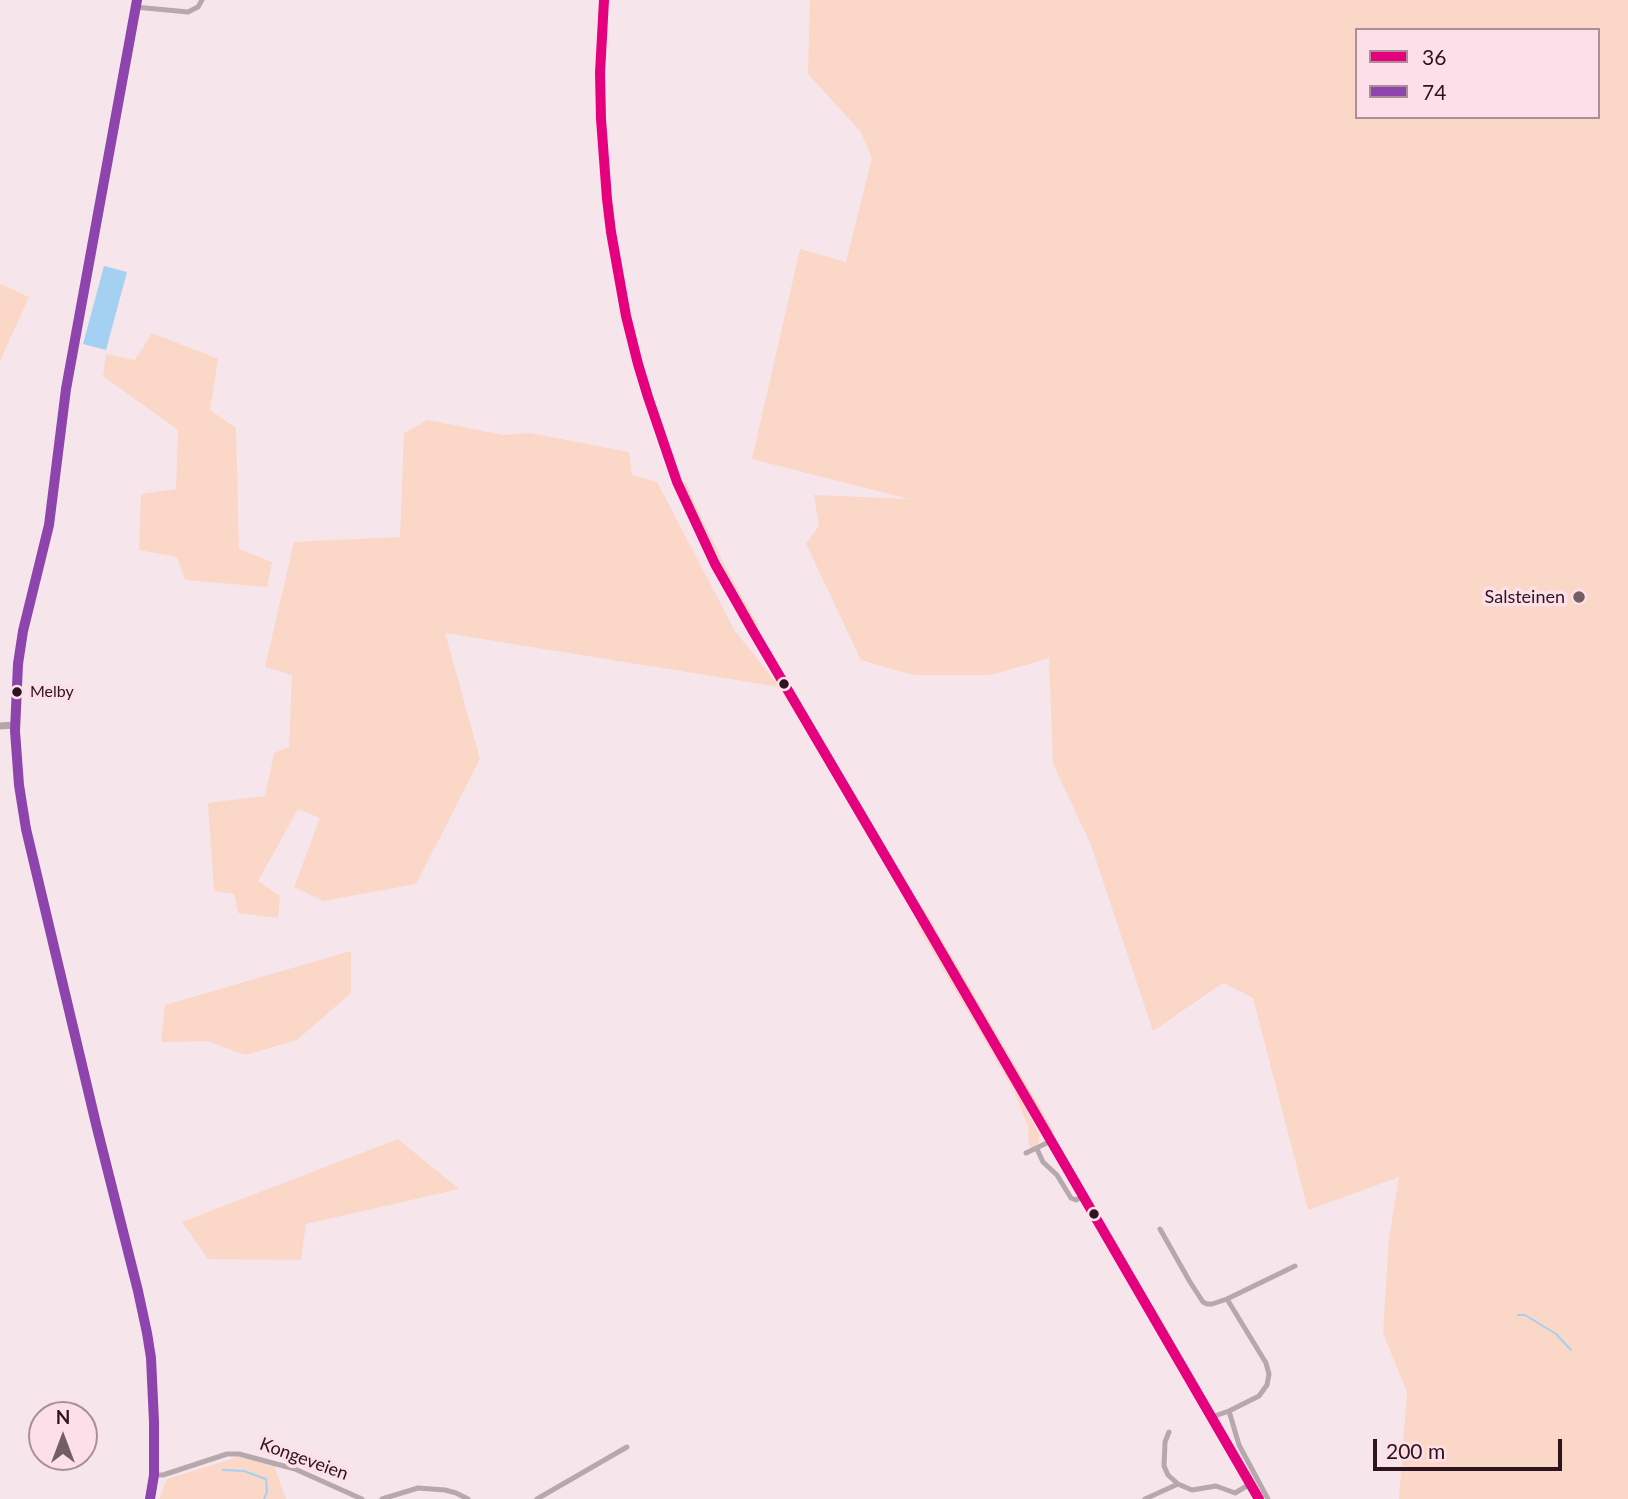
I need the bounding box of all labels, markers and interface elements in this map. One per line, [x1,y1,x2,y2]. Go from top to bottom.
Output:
legend [1355,28,1600,119]
text: 36 [1422,44,1446,69]
text: 74 [1422,79,1446,104]
place label: Salsteinen [1485,586,1565,608]
marker: Salsteinen [1571,589,1587,605]
unlabelled marker [777,677,791,691]
place label: Melby [30,682,74,702]
marker: Melby [10,685,24,699]
unlabelled marker [1087,1207,1101,1221]
north arrow [28,1401,98,1471]
text: N [56,1405,70,1428]
scale bar [1376,1426,1565,1470]
street label: Kongeveien [257,1433,351,1485]
text: 200 m [1386,1438,1445,1463]

